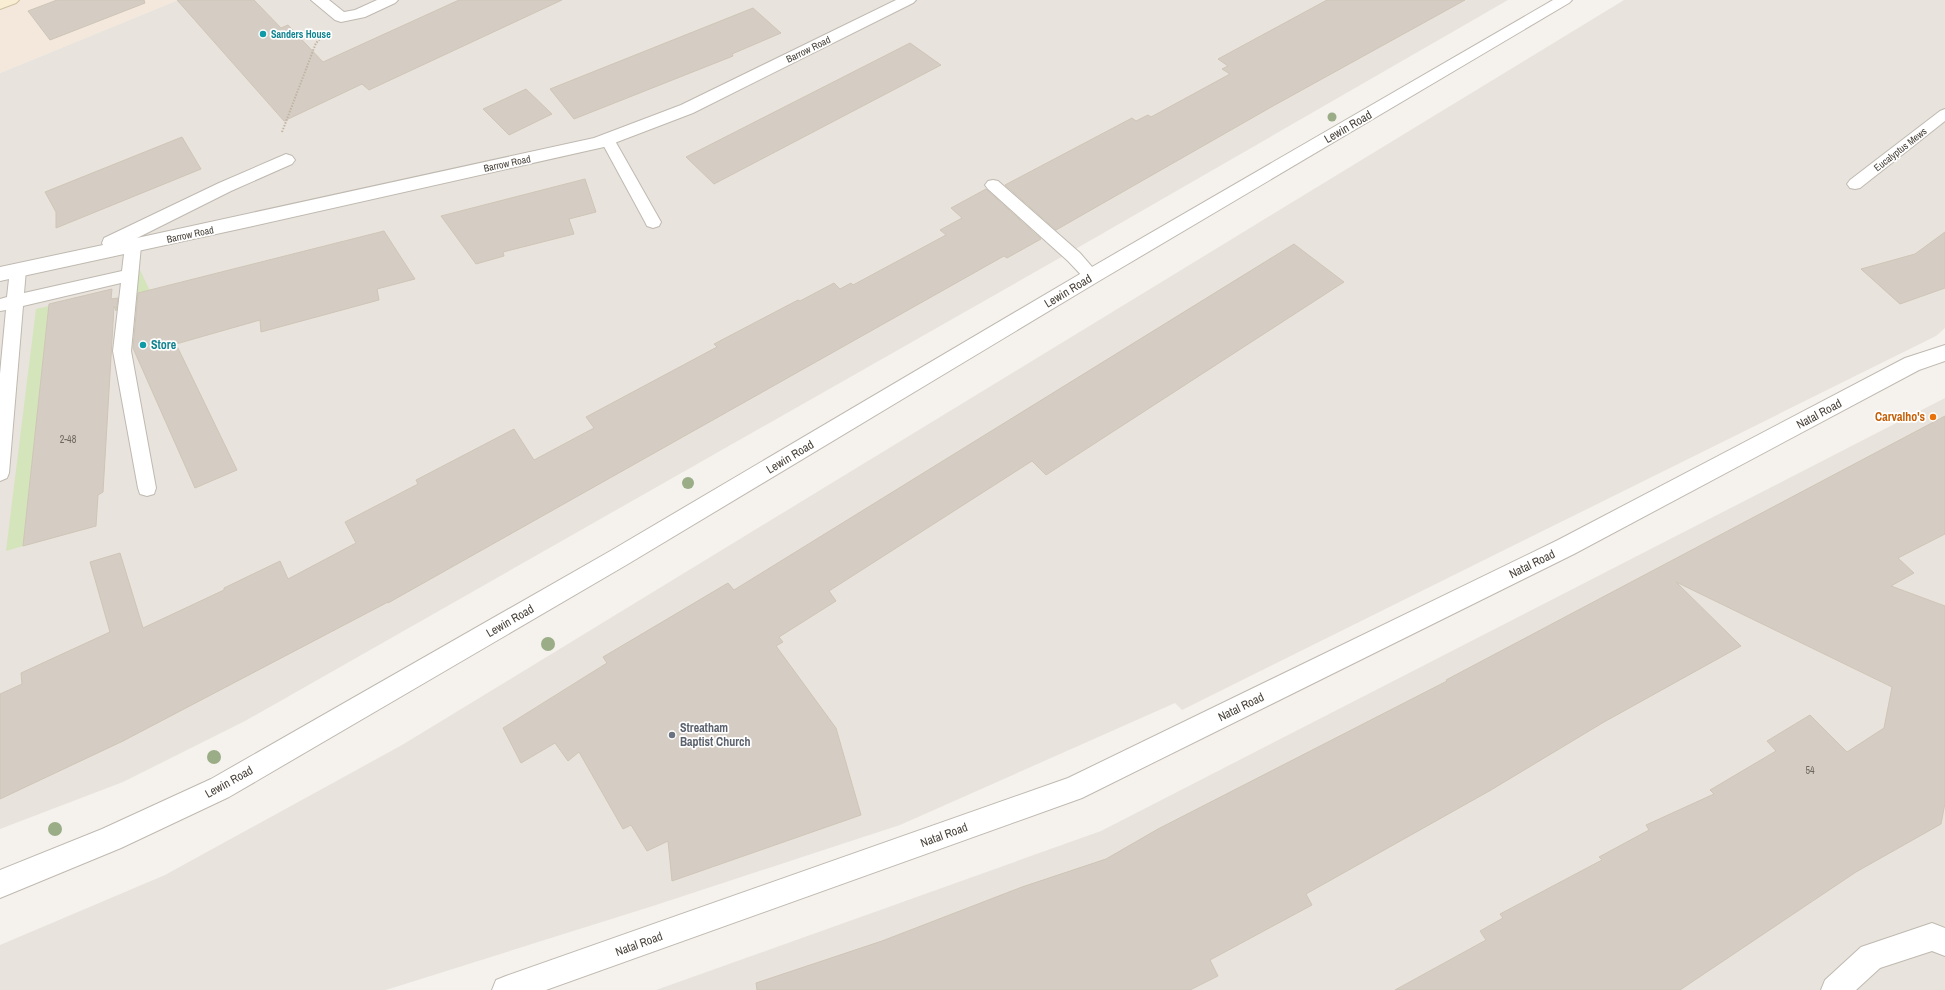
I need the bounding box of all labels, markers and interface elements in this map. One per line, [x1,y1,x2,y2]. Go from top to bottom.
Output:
place label: Sanders House [271,28,331,41]
marker: Sanders House [258,29,268,39]
street label: Barrow Road [784,33,833,66]
street label: Lewin Road [1321,107,1375,147]
street label: Eucalyptus Mews [1871,125,1929,174]
street label: Barrow Road [482,152,532,175]
street label: Barrow Road [165,223,215,246]
street label: Lewin Road [1041,271,1095,311]
place label: Store [151,337,177,353]
marker: Store [138,340,148,350]
street label: Natal Road [1794,395,1844,433]
place label: Carvalho's [1875,409,1926,425]
marker: Carvalho's [1928,412,1938,422]
house number: 2-48 [60,433,77,446]
street label: Lewin Road [763,437,817,477]
street label: Natal Road [1506,546,1558,582]
street label: Lewin Road [483,601,537,641]
street label: Natal Road [1215,689,1267,725]
place label: Streatham Baptist Church [680,720,751,750]
marker: Streatham Baptist Church [667,730,677,740]
street label: Lewin Road [202,762,256,802]
house number: 54 [1805,764,1815,777]
street label: Natal Road [918,819,970,851]
street label: Natal Road [613,928,665,960]

